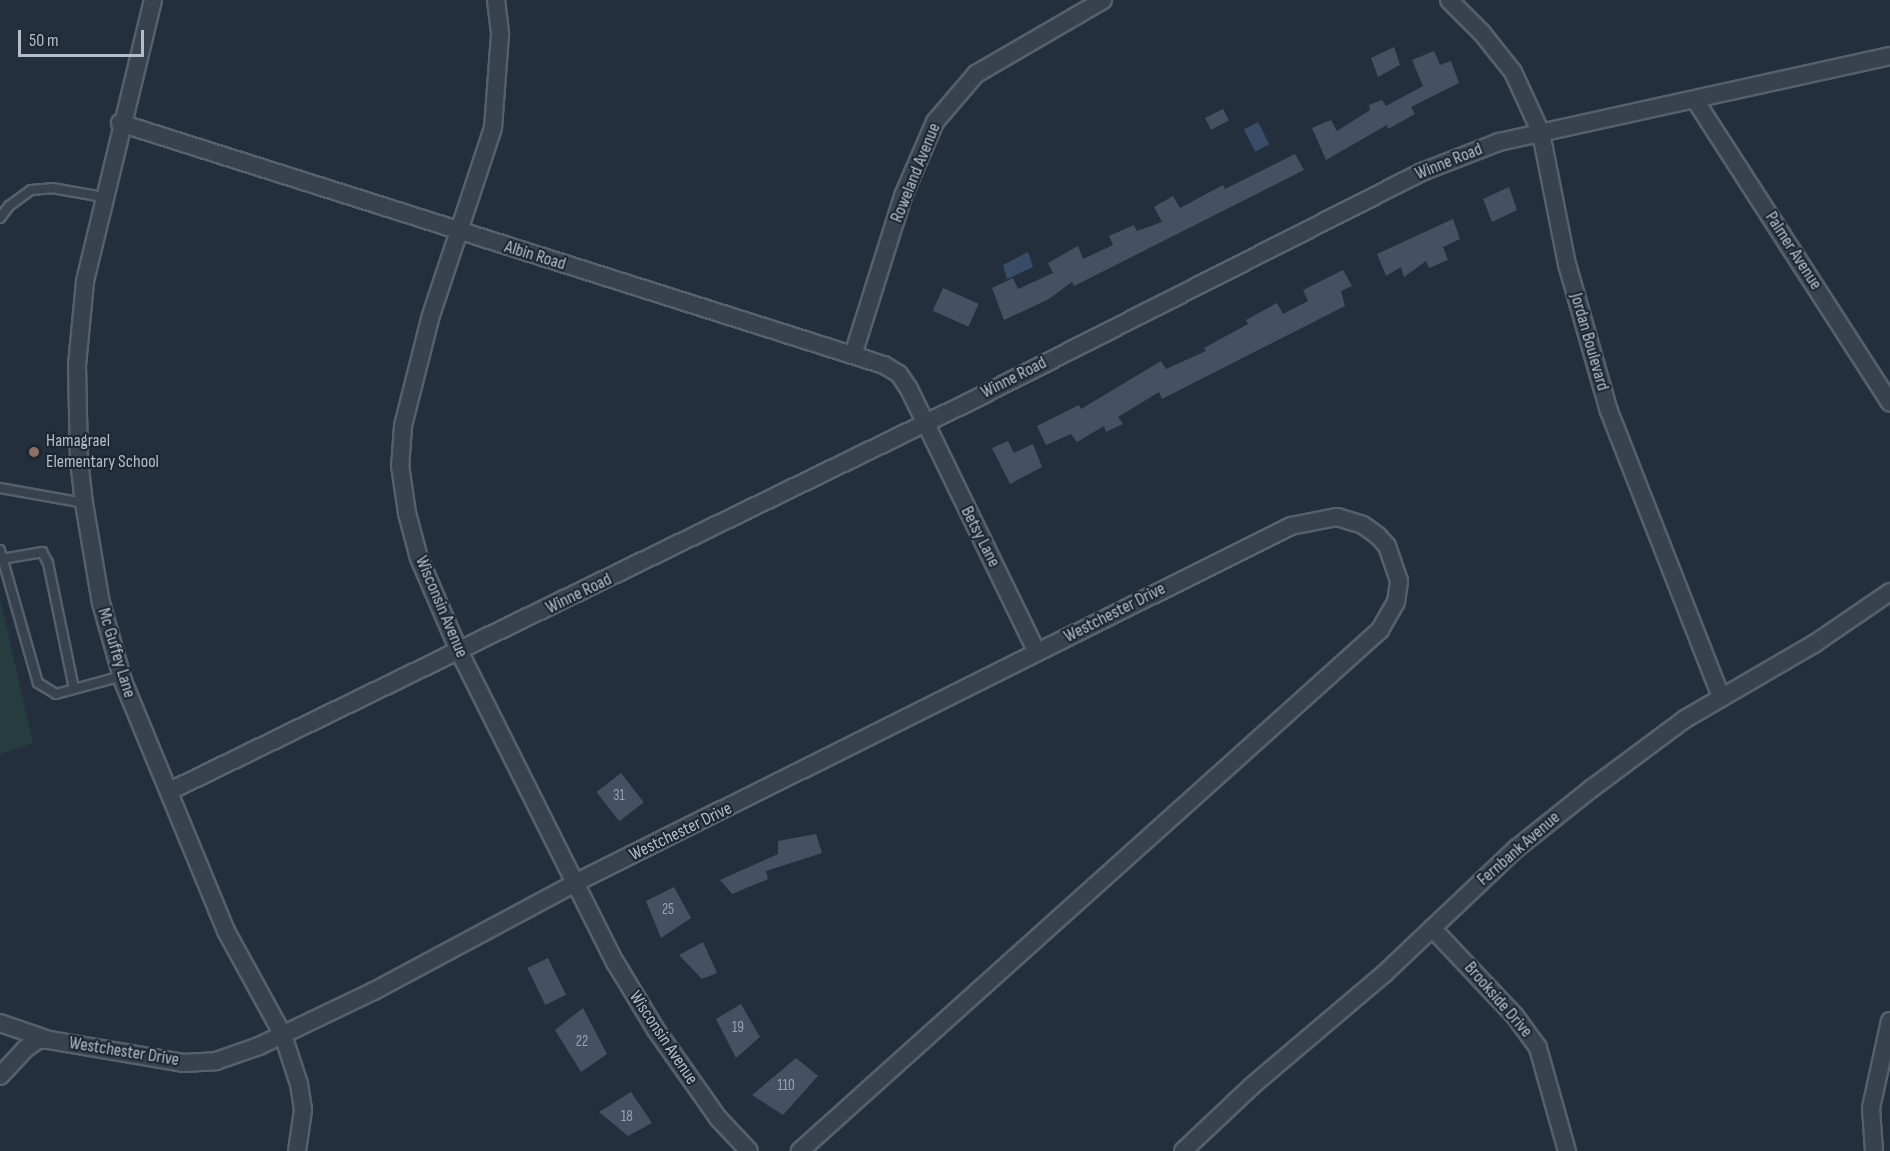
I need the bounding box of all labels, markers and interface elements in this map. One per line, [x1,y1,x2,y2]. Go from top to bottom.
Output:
scale bar [21,18,147,56]
text: 50 m [29,30,59,51]
street label: Roweland Avenue [886,120,946,226]
street label: Winne Road [1412,139,1486,185]
street label: Palmer Avenue [1760,208,1826,294]
street label: Albin Road [502,237,568,275]
street label: Jordan Boulevard [1565,291,1613,393]
street label: Winne Road [978,352,1050,404]
place label: Hamagrael Elementary School [46,431,159,474]
marker: Hamagrael Elementary School [27,445,41,459]
street label: Betsy Lane [956,503,1004,571]
street label: Wisconsin Avenue [410,553,472,661]
street label: Winne Road [543,569,615,619]
street label: Westchester Drive [1061,578,1169,648]
street label: Mc Guffey Lane [92,606,140,700]
house number: 31 [613,787,625,805]
street label: Westchester Drive [626,798,736,866]
street label: Fernbank Avenue [1473,807,1565,891]
house number: 25 [662,901,674,919]
street label: Brookside Drive [1459,958,1537,1042]
street label: Wisconsin Avenue [624,987,702,1089]
house number: 19 [732,1019,744,1037]
street label: Westchester Drive [67,1033,181,1071]
house number: 22 [576,1033,588,1051]
house number: 110 [777,1077,795,1095]
house number: 18 [621,1108,633,1126]

